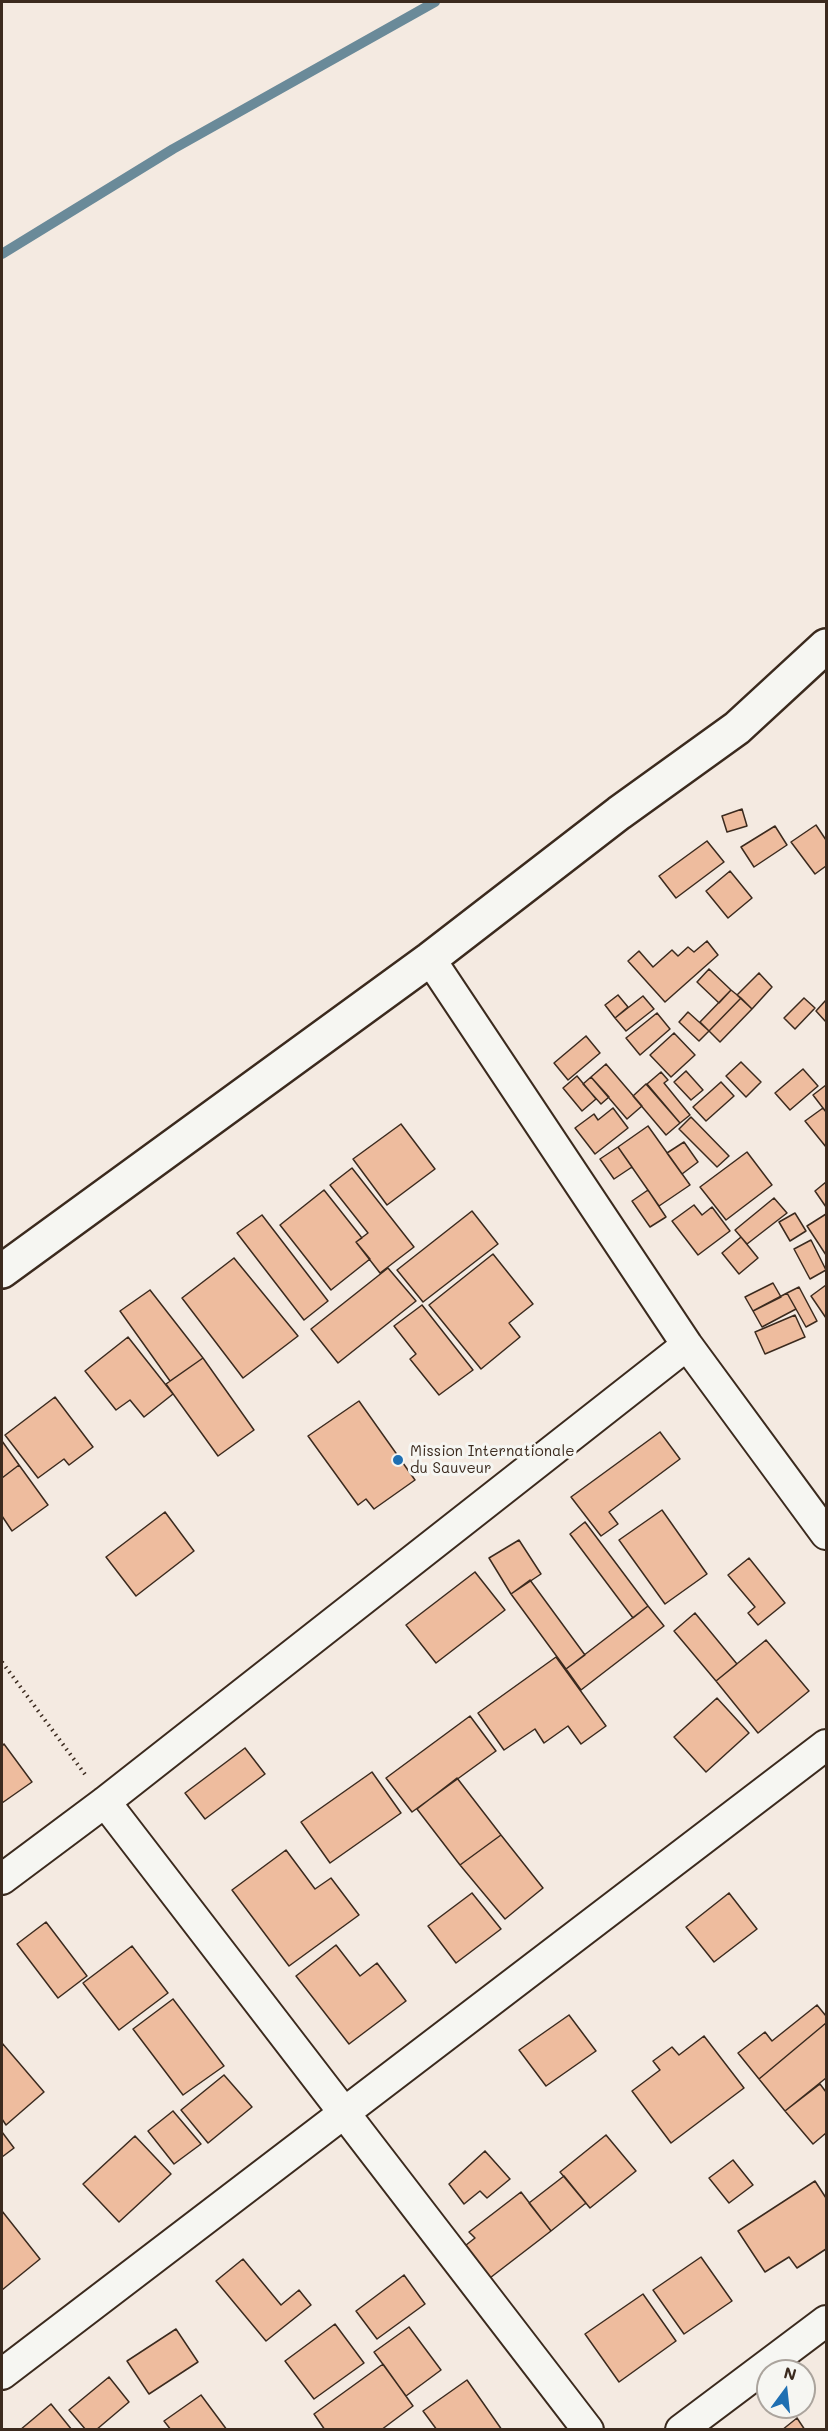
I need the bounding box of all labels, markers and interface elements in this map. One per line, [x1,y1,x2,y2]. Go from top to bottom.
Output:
place label: Mission Internationale du Sauveur [410,1442,574,1477]
marker: Mission Internationale du Sauveur [391,1453,405,1467]
north arrow [756,2359,816,2419]
text: N [782,2361,799,2385]

